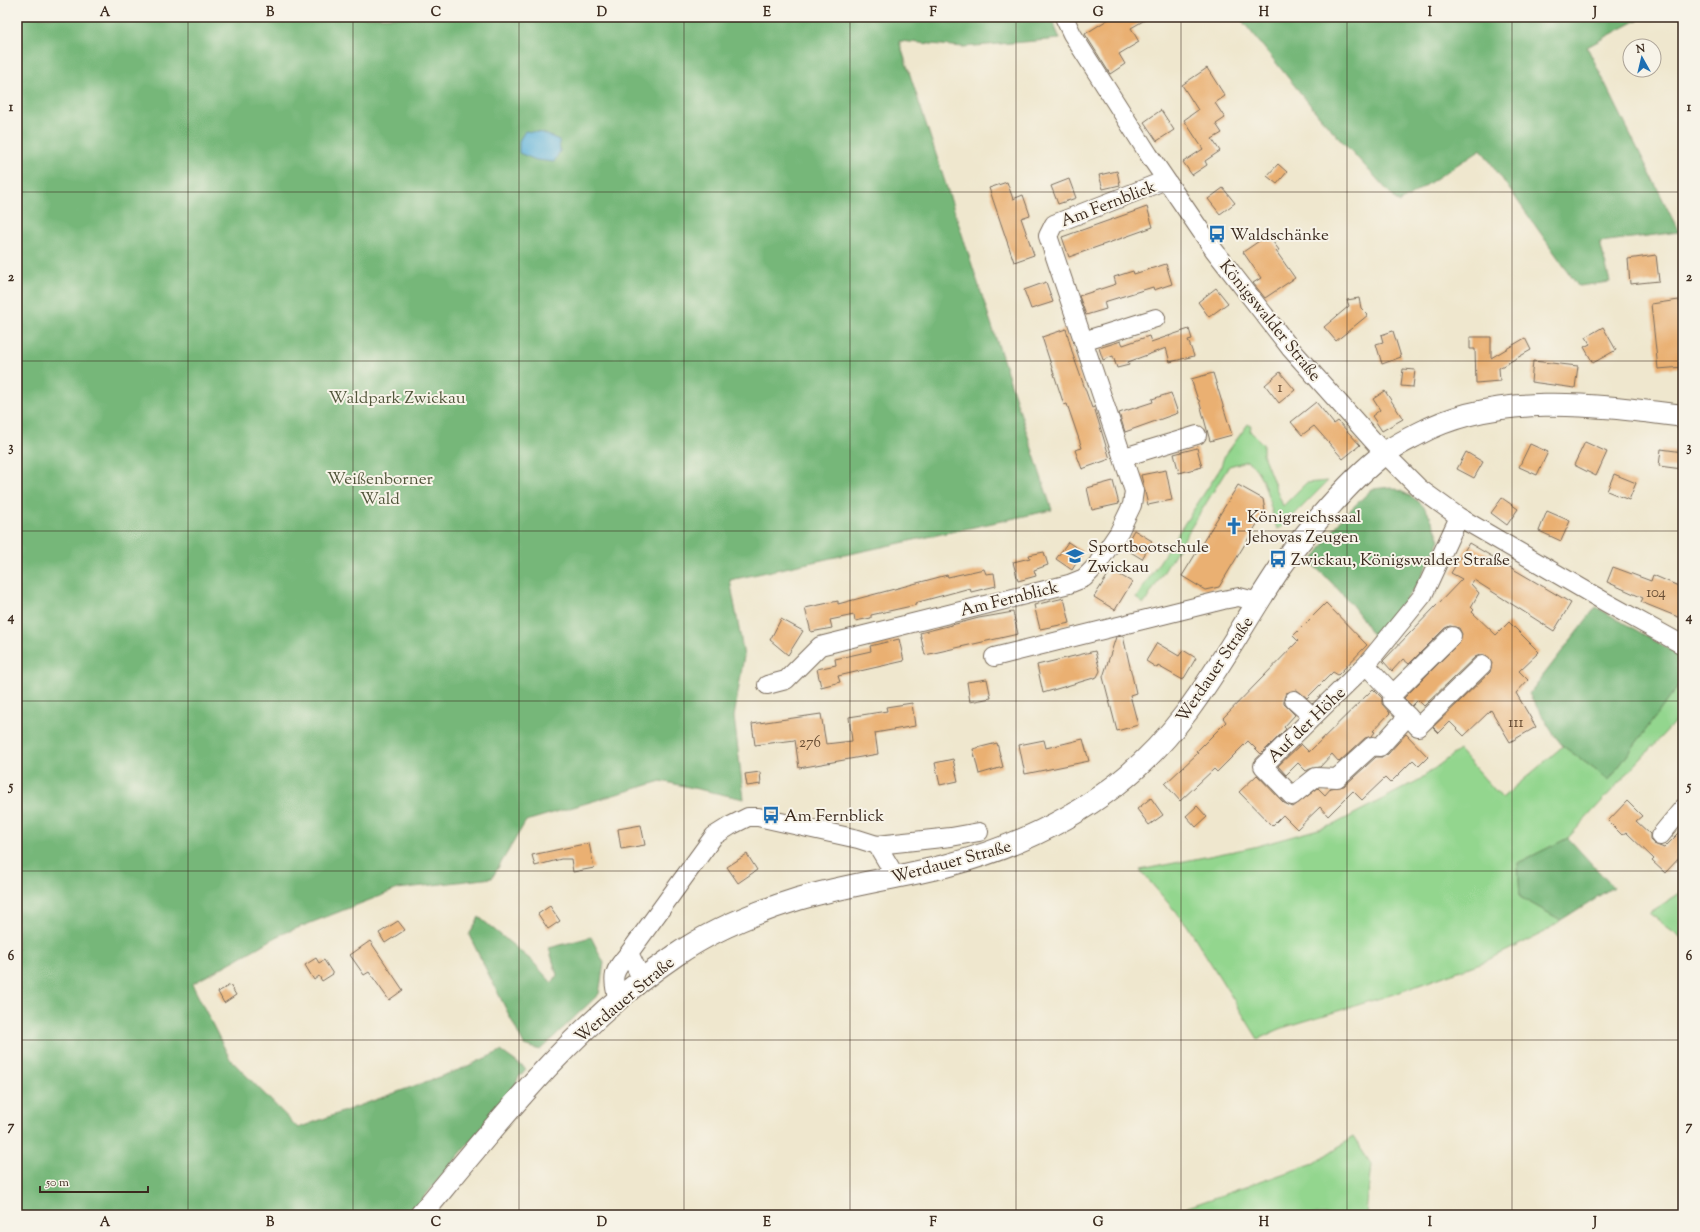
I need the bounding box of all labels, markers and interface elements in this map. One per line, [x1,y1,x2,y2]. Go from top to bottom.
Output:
text: A [100,4,111,22]
text: B [266,4,275,22]
text: C [431,4,441,22]
text: D [597,4,607,22]
text: E [763,4,771,22]
text: F [929,4,937,22]
text: G [1093,4,1104,22]
text: H [1259,4,1270,22]
text: I [1428,4,1433,22]
text: J [1592,4,1597,22]
north arrow [1622,38,1662,78]
text: N [1634,41,1646,58]
text: 1 [9,99,14,117]
text: 1 [1687,99,1692,117]
street label: Am Fernblick [1058,176,1160,234]
bus stop icon: Waldschänke [1207,224,1227,244]
place label: Waldschänke [1230,224,1329,248]
street label: Königswalder Straße [1213,255,1326,387]
text: 2 [8,269,15,287]
text: 2 [1686,269,1693,287]
house number: 1 [1277,378,1283,399]
park label: Waldpark Zwickau [329,387,466,411]
text: 3 [8,439,14,457]
text: 3 [1686,439,1692,457]
park label: Weißenborner Wald [327,468,434,512]
place label: Königreichssaal Jehovas Zeugen [1246,506,1362,550]
church icon: Königreichssaal Jehovas Zeugen [1224,516,1244,536]
place label: Sportbootschule Zwickau [1088,536,1209,580]
school or university icon: Sportbootschule Zwickau [1065,546,1085,566]
bus stop icon: Zwickau, Königswalder Straße [1268,549,1288,569]
place label: Zwickau, Königswalder Straße [1291,549,1510,573]
street label: Am Fernblick [958,576,1061,624]
house number: 104 [1646,583,1666,604]
text: 4 [7,609,15,627]
text: 4 [1685,609,1693,627]
street label: Werdauer Straße [1171,612,1260,728]
street label: Auf der Höhe [1263,682,1352,769]
house number: 111 [1508,713,1524,734]
house number: 276 [799,733,821,754]
text: 5 [8,778,14,796]
text: 5 [1686,778,1692,796]
bus stop icon: Am Fernblick [761,805,781,825]
place label: Am Fernblick [784,805,884,829]
street label: Werdauer Straße [889,835,1014,891]
text: 6 [8,948,15,966]
text: 6 [1686,948,1693,966]
street label: Werdauer Straße [570,952,680,1049]
text: 7 [8,1118,15,1136]
text: 7 [1686,1118,1693,1136]
scale bar [40,1168,148,1194]
text: 50 m [45,1174,69,1192]
text: A [100,1214,111,1232]
text: B [266,1214,275,1232]
text: C [431,1214,441,1232]
text: D [597,1214,607,1232]
text: E [763,1214,771,1232]
text: F [929,1214,937,1232]
text: G [1093,1214,1104,1232]
text: H [1259,1214,1270,1232]
text: I [1428,1214,1433,1232]
text: J [1592,1214,1597,1232]

